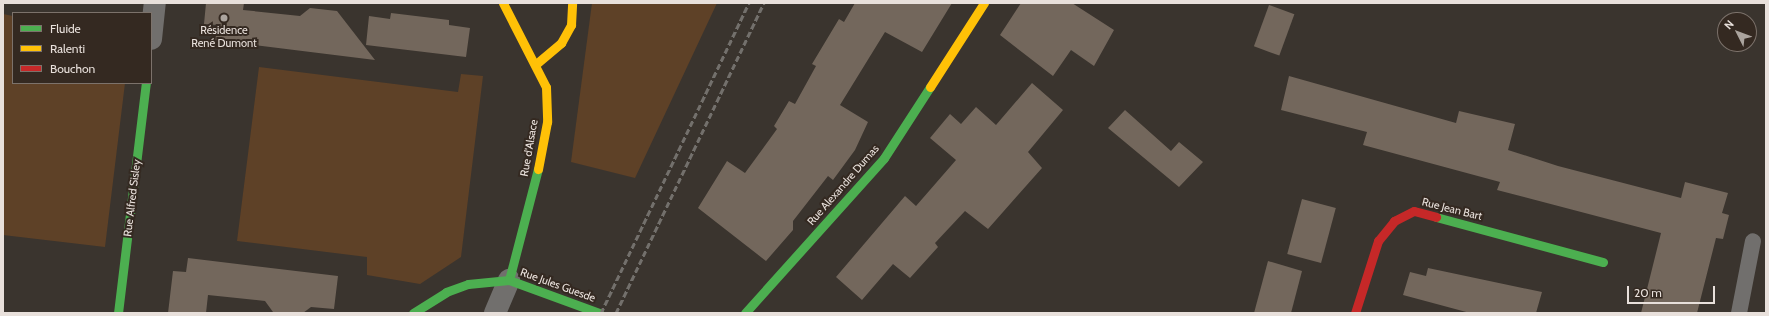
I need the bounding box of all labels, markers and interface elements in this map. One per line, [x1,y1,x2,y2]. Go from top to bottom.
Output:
legend [12,12,152,84]
north arrow [1717,12,1757,52]
marker: Résidence René Dumont [219,13,229,23]
text: N [1721,17,1737,32]
text: Fluide [50,21,81,36]
place label: Résidence René Dumont [191,24,257,50]
text: Ralenti [50,41,85,56]
text: Bouchon [50,61,95,76]
street label: Rue d'Alsace [518,119,540,177]
street label: Rue Alexandre Dumas [804,142,882,228]
street label: Rue Alfred Sisley [121,159,143,237]
street label: Rue Jean Bart [1421,195,1483,223]
street label: Rue Jules Guesde [519,265,597,305]
scale bar [1629,278,1717,304]
text: 20 m [1634,285,1662,300]

